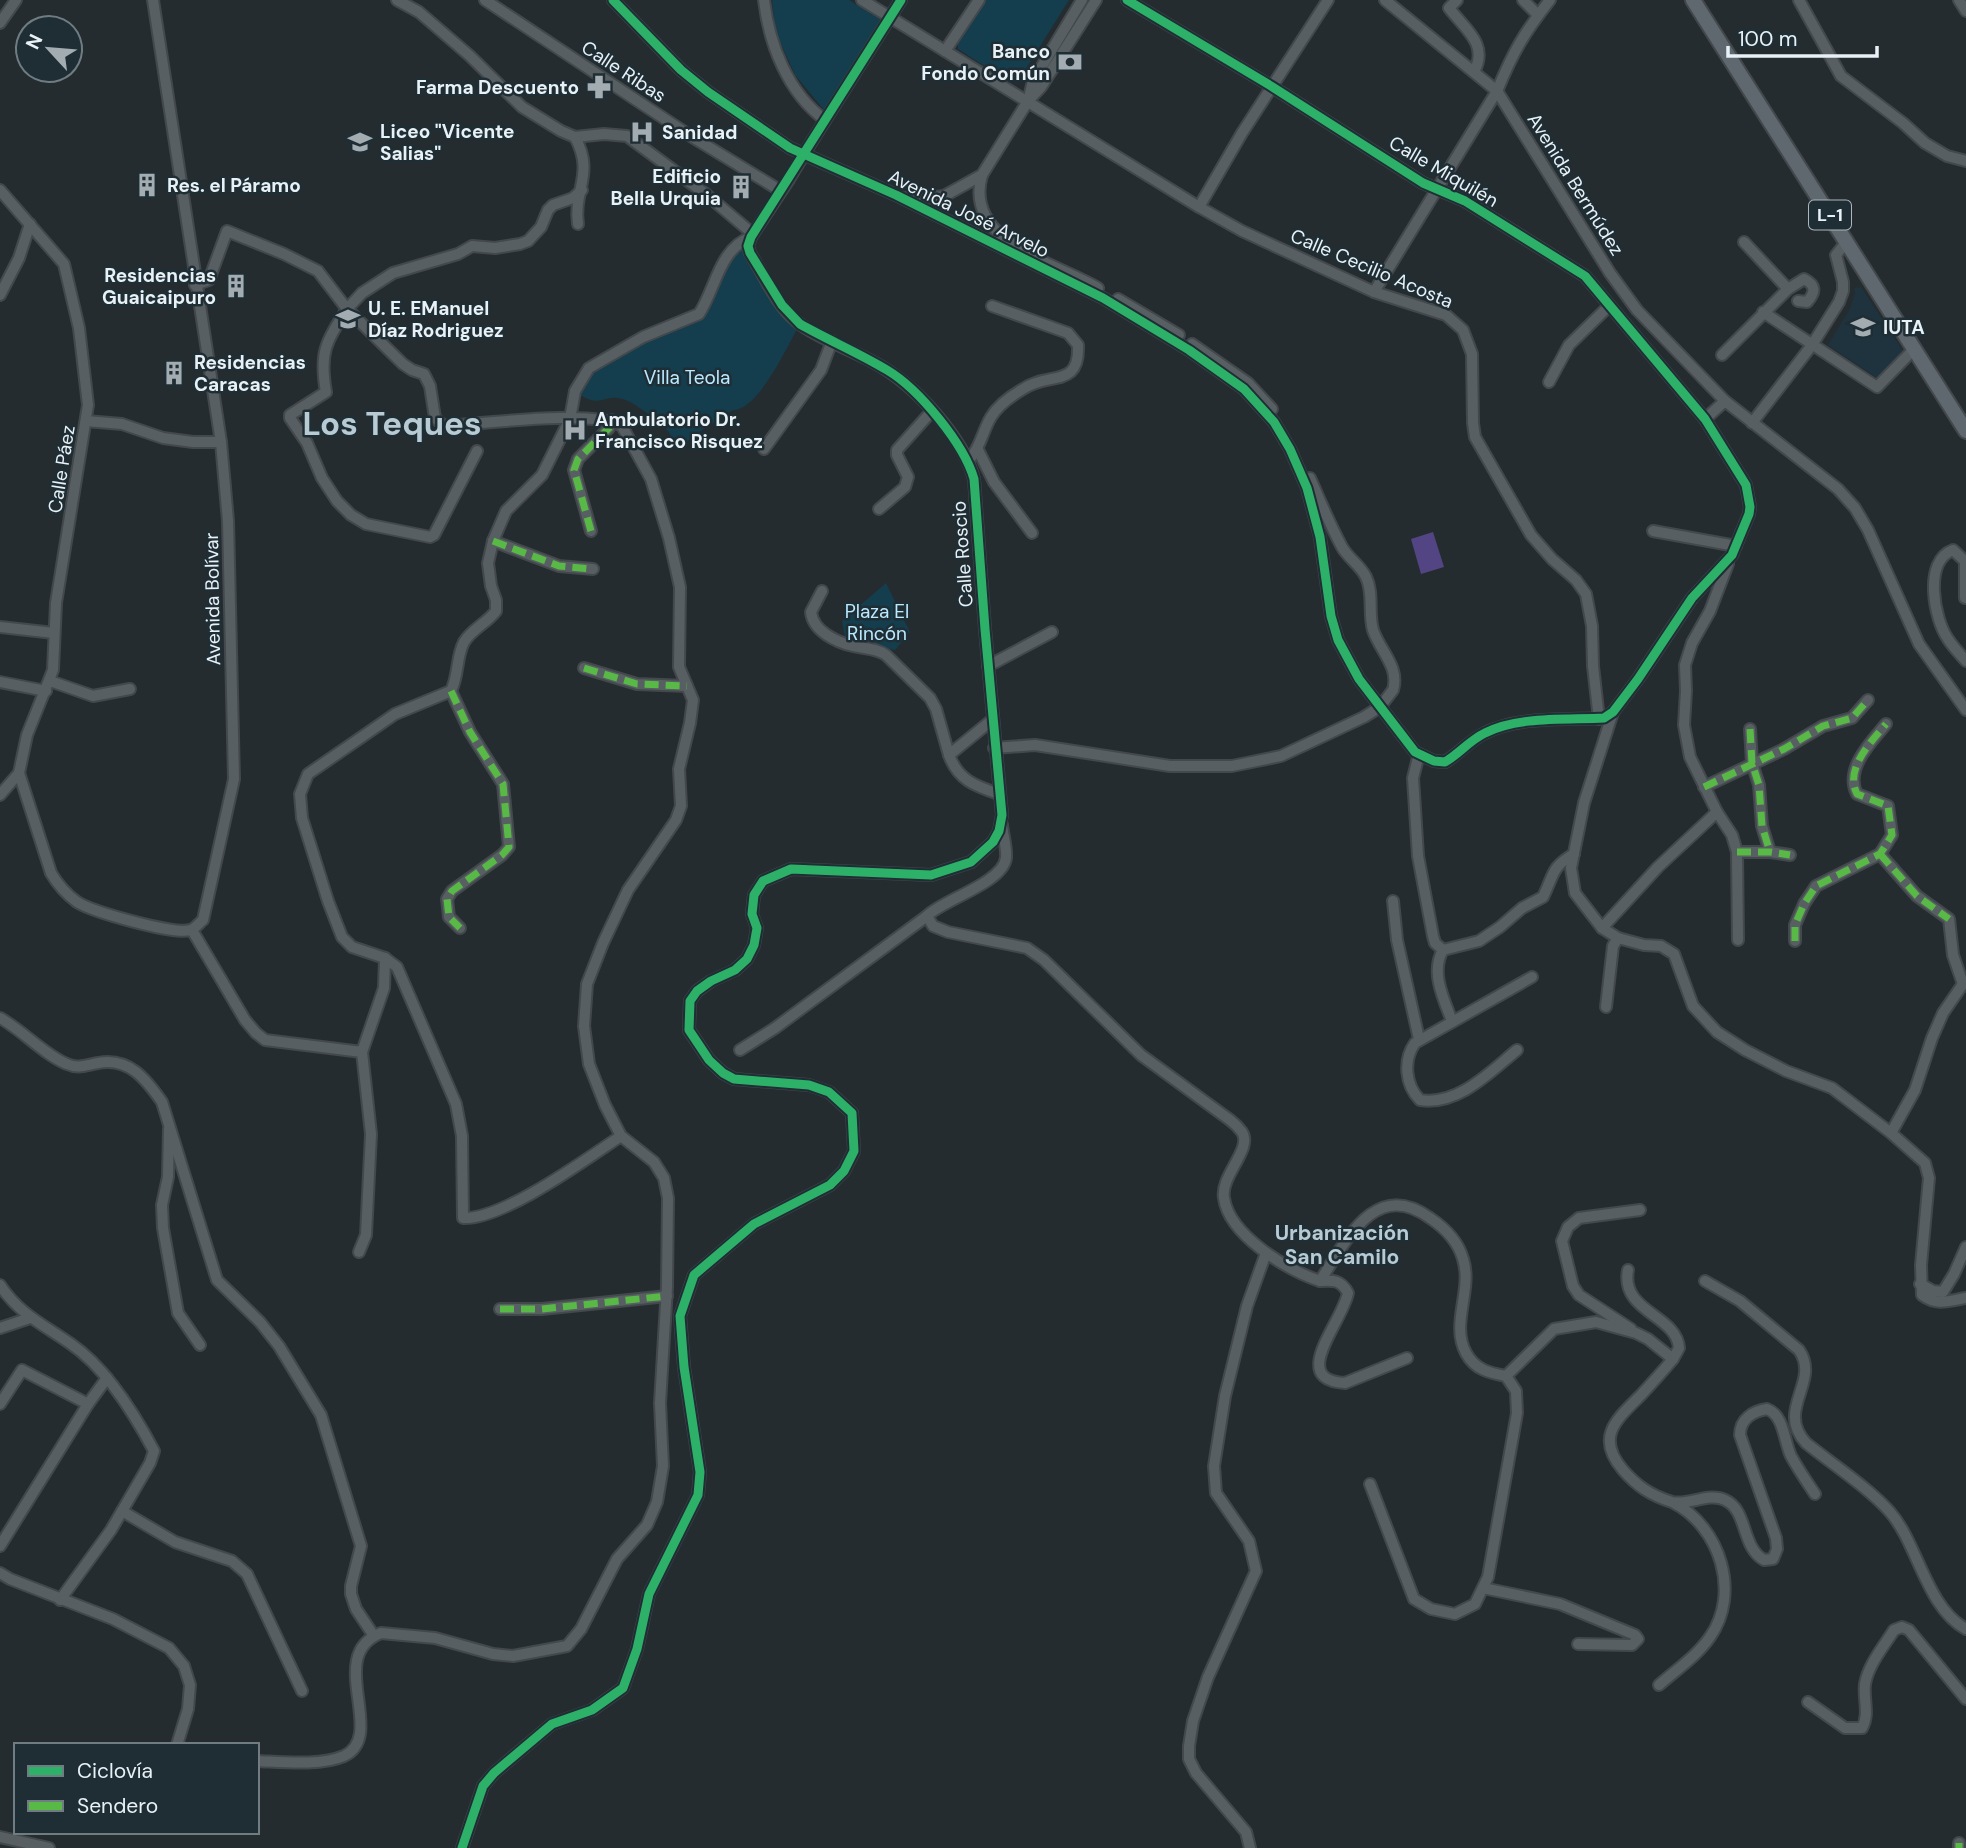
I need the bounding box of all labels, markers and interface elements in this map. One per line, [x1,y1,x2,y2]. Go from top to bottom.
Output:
north arrow [14,14,84,84]
scale bar [1728,14,1877,58]
text: 100 m [1738,25,1798,53]
text: N [20,30,48,53]
street label: Calle Ribas [577,35,671,108]
place label: Banco Fondo Común [921,39,1050,86]
bank icon: Banco Fondo Común [1056,48,1084,76]
pharmacy icon: Farma Descuento [585,73,613,101]
place label: Farma Descuento [416,75,579,100]
street label: Avenida Bermúdez [1522,108,1629,260]
hospital icon: Sanidad [628,118,656,146]
place label: Liceo "Vicente Salias" [380,119,515,166]
place label: Sanidad [662,120,738,145]
school or university icon: Liceo "Vicente Salias" [346,128,374,156]
street label: Calle Miquilén [1385,130,1503,213]
place label: Edificio Bella Urquia [611,164,721,211]
street label: Avenida José Arvelo [884,164,1054,263]
building icon: Res. el Páramo [133,171,161,199]
place label: Res. el Páramo [167,173,301,198]
building icon: Edificio Bella Urquia [727,173,755,201]
road number: L-1 [1809,200,1851,230]
street label: Calle Cecilio Acosta [1287,223,1457,314]
place label: Residencias Guaicaipuro [102,263,216,310]
building icon: Residencias Guaicaipuro [222,272,250,300]
place label: U. E. EManuel Díaz Rodriguez [368,296,504,343]
school or university icon: U. E. EManuel Díaz Rodriguez [334,305,362,333]
school or university icon: IUTA [1849,313,1877,341]
place label: IUTA [1883,315,1925,340]
place label: Residencias Caracas [194,350,306,397]
building icon: Residencias Caracas [160,359,188,387]
park label: Villa Teola [644,365,730,390]
district label: Los Teques [302,402,482,445]
place label: Ambulatorio Dr. Francisco Risquez [595,407,763,454]
hospital icon: Ambulatorio Dr. Francisco Risquez [561,416,589,444]
street label: Calle Páez [42,423,81,515]
street label: Calle Roscio [946,500,979,608]
street label: Avenida Bolívar [199,532,226,666]
park label: Plaza El Rincón [845,599,909,646]
district label: Urbanización San Camilo [1275,1219,1409,1271]
legend [14,1743,259,1834]
text: Ciclovía [77,1757,153,1785]
text: Sendero [77,1792,158,1820]

